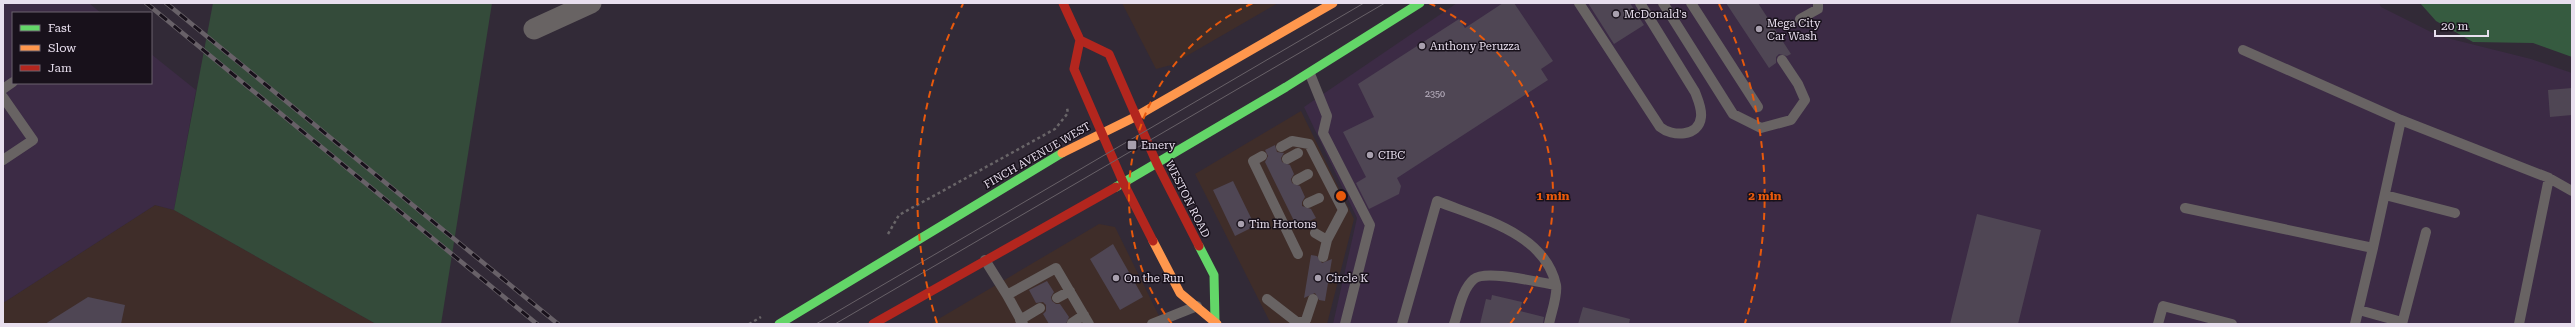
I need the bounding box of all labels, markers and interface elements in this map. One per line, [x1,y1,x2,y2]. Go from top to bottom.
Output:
place label: McDonald's [1624,8,1687,21]
marker: McDonald's [1611,9,1621,19]
legend [12,12,152,84]
scale bar [2435,12,2488,38]
place label: Mega City Car Wash [1767,17,1821,43]
text: 20 m [2441,19,2468,33]
text: Fast [48,21,72,35]
marker: Mega City Car Wash [1754,24,1764,34]
place label: Anthony Peruzza [1430,40,1520,53]
text: Slow [48,41,76,55]
marker: Anthony Peruzza [1417,41,1427,51]
text: Jam [48,61,72,75]
house number: 2350 [1425,89,1445,99]
street label: FINCH AVENUE WEST [982,120,1093,191]
marker: Emery [1126,139,1138,151]
place label: Emery [1141,139,1176,152]
place label: CIBC [1378,149,1405,162]
marker: CIBC [1365,150,1375,160]
street label: WESTON ROAD [1163,159,1213,240]
centre of rings [1334,189,1348,203]
text: 1 min [1536,189,1570,203]
text: 2 min [1748,189,1782,203]
place label: Tim Hortons [1249,218,1316,231]
marker: Tim Hortons [1236,219,1246,229]
place label: On the Run [1124,272,1184,285]
place label: Circle K [1326,272,1368,285]
marker: On the Run [1111,273,1121,283]
marker: Circle K [1313,273,1323,283]

